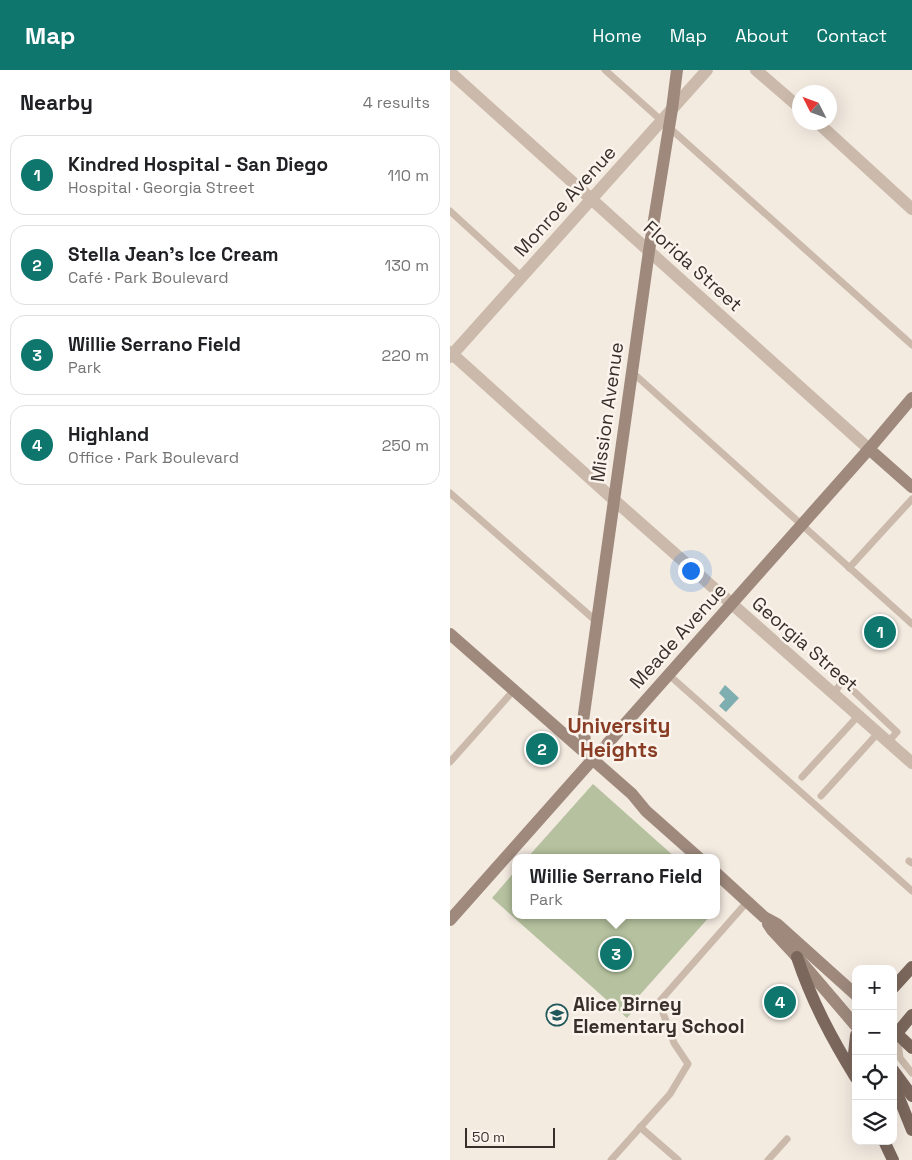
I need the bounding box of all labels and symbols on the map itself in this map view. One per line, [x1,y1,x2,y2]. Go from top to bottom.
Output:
north arrow [792,85,837,130]
street label: Monroe Avenue [508,140,622,262]
street label: Florida Street [638,215,748,317]
street label: Mission Avenue [585,340,629,484]
your location [678,558,704,584]
street label: Meade Avenue [624,578,732,694]
street label: Georgia Street [747,591,863,697]
pin: 1 [864,613,896,651]
district label: University Heights [567,712,671,763]
pin: 2 [526,730,558,768]
pin: 3 [600,935,632,973]
pin: 4 [764,983,796,1021]
place label: Alice Birney Elementary School [573,992,745,1039]
school or university icon: Alice Birney Elementary School [545,1003,569,1027]
scale bar [465,1125,555,1148]

